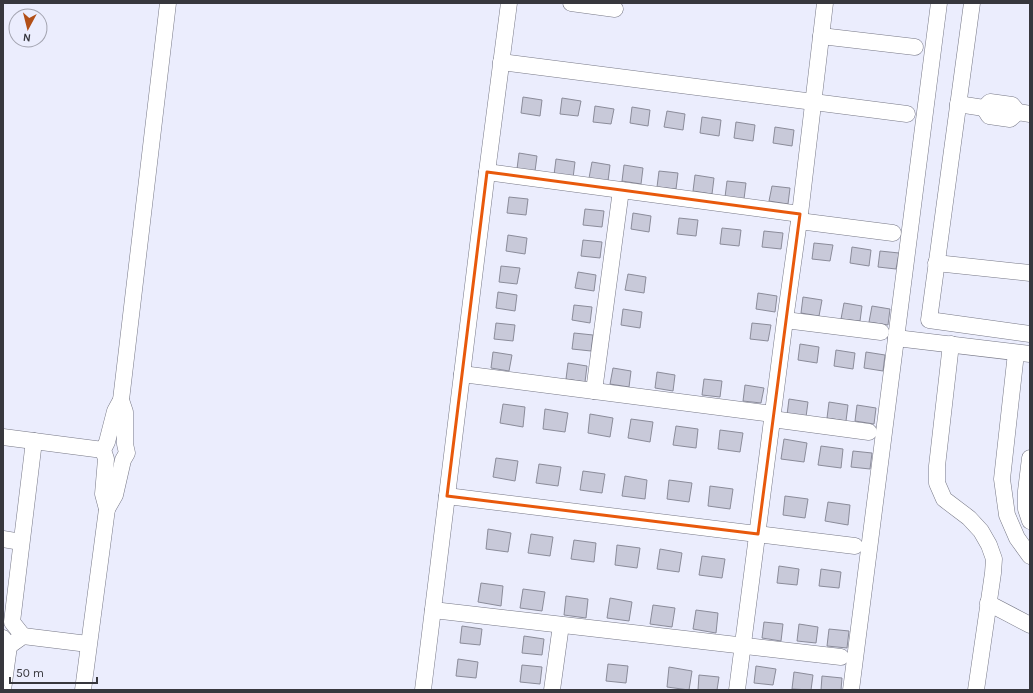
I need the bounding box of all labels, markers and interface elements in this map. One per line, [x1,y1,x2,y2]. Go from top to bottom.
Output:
north arrow [8,8,48,48]
text: N [22,30,32,44]
scale bar [10,659,97,685]
text: 50 m [16,666,44,680]

